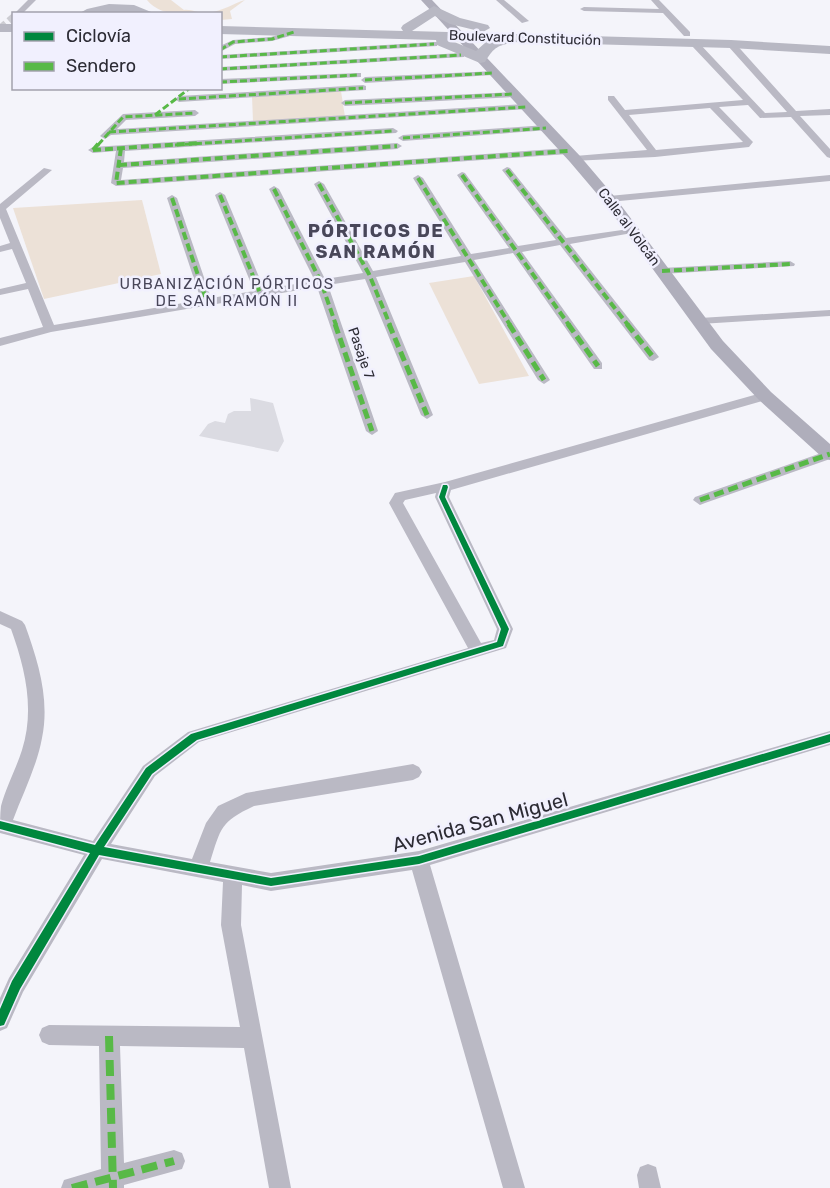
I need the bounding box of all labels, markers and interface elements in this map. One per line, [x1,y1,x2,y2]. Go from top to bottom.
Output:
legend [12,12,222,90]
text: Ciclovía [66,25,131,47]
street label: Boulevard Constitución [449,27,601,49]
text: Sendero [66,55,136,77]
street label: Calle al Volcán [594,185,664,269]
district label: PÓRTICOS DE SAN RAMÓN [308,220,444,263]
district label: URBANIZACIÓN PÓRTICOS DE SAN RAMÓN II [119,275,335,310]
street label: Pasaje 7 [344,325,378,381]
street label: Avenida San Miguel [390,787,570,857]

